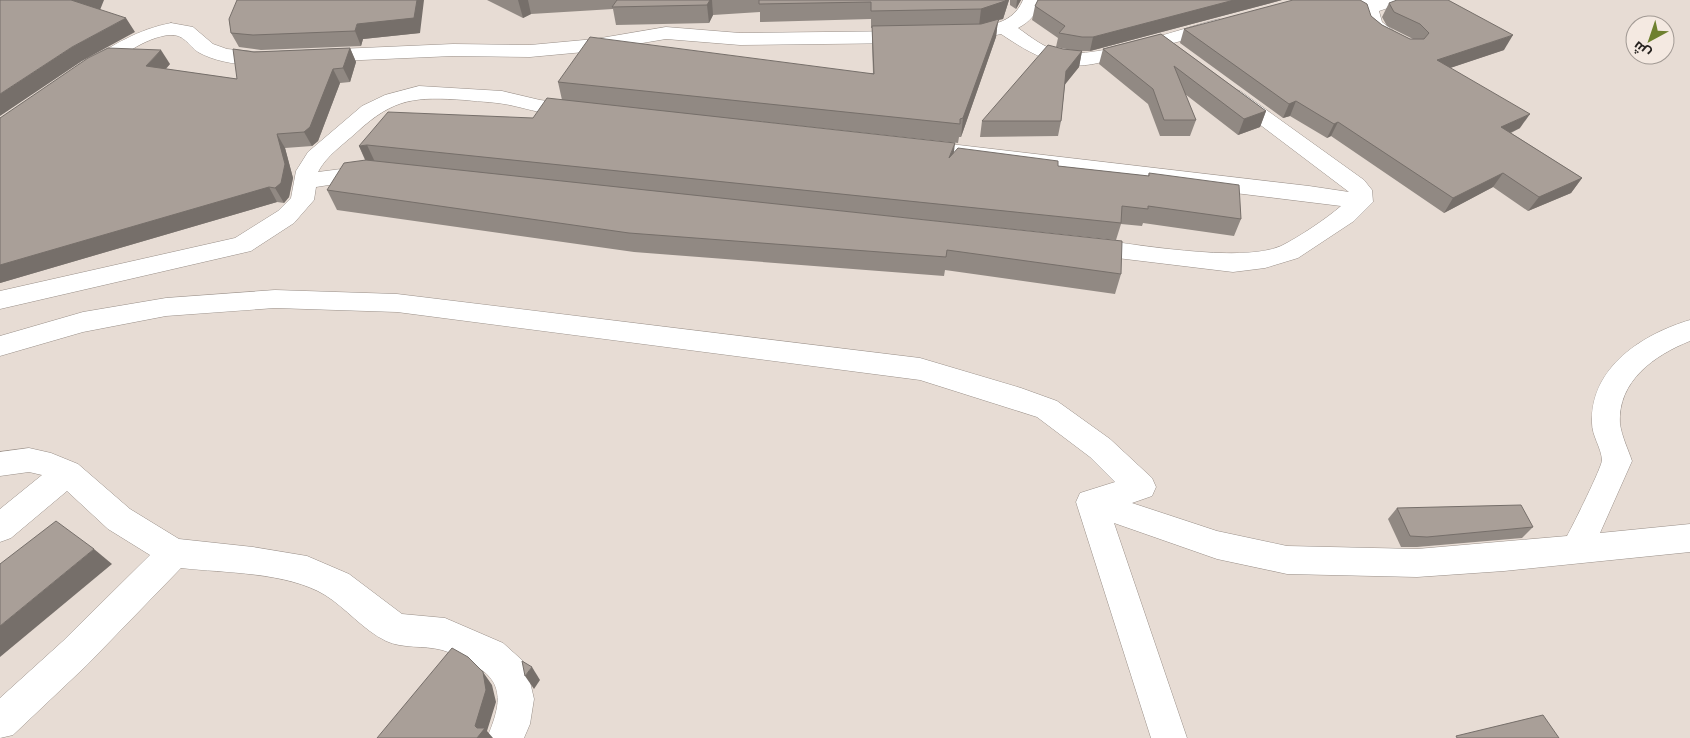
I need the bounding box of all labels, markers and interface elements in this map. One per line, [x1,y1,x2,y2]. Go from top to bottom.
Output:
north arrow [1625,15,1675,65]
text: ش [1630,37,1654,62]

